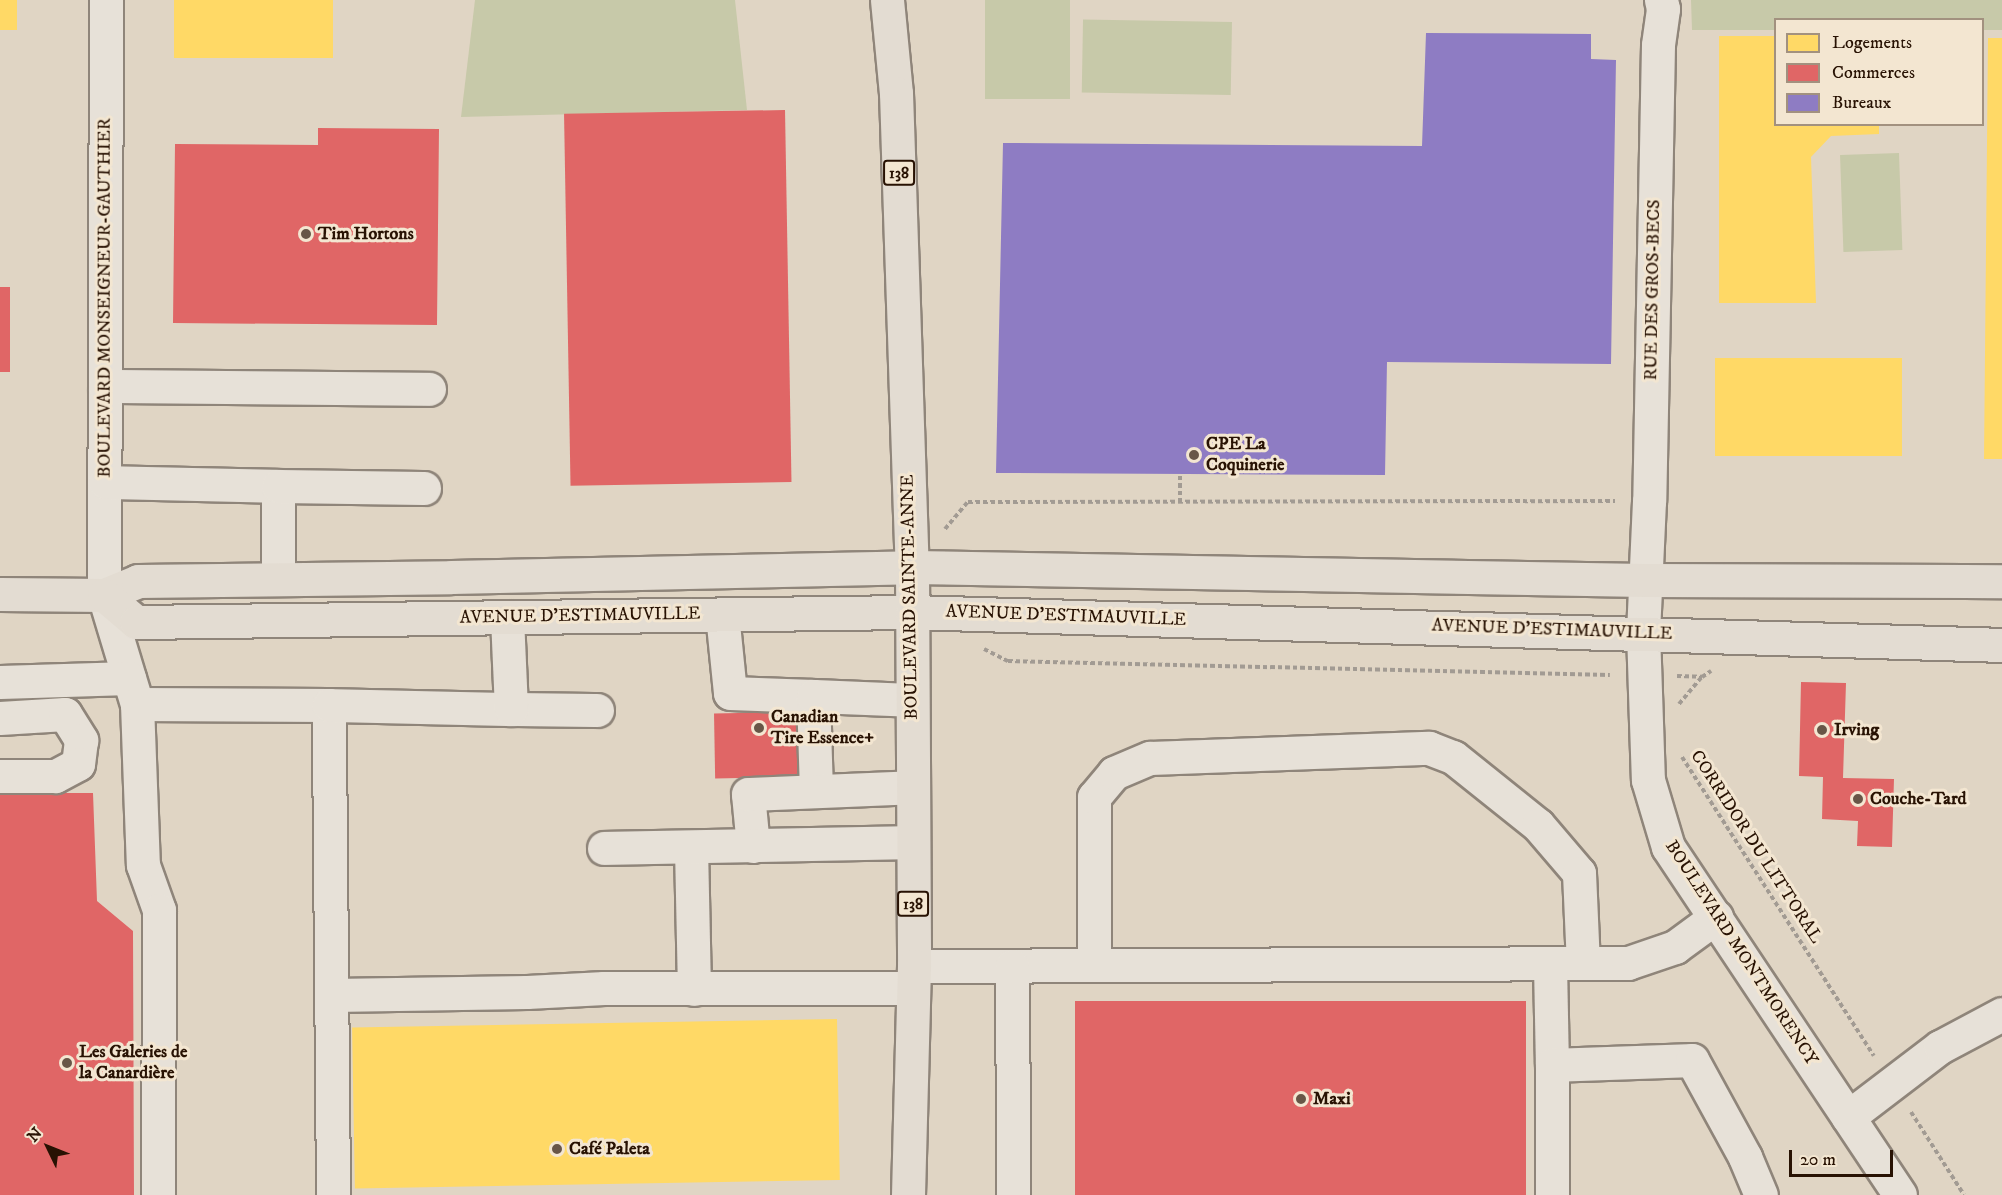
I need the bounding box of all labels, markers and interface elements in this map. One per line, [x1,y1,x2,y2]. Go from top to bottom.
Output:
legend [1774,18,1984,126]
text: Logements [1832,32,1912,54]
text: Commerces [1832,62,1915,84]
text: Bureaux [1832,92,1891,114]
street label: BOULEVARD MONSEIGNEUR-GAUTHIER [94,118,116,478]
road number: 138 [882,160,916,186]
street label: RUE DES GROS-BECS [1641,199,1665,381]
place label: Tim Hortons [318,223,414,245]
marker: Tim Hortons [299,227,313,241]
place label: CPE La Coquinerie [1206,434,1285,476]
marker: CPE La Coquinerie [1187,448,1201,462]
street label: BOULEVARD SAINTE-ANNE [897,474,923,720]
street label: AVENUE D'ESTIMAUVILLE [945,601,1187,631]
street label: AVENUE D'ESTIMAUVILLE [460,603,700,629]
street label: AVENUE D'ESTIMAUVILLE [1431,615,1673,645]
place label: Canadian Tire Essence+ [771,707,874,750]
place label: Irving [1834,719,1879,741]
marker: Canadian Tire Essence+ [752,721,766,735]
marker: Irving [1815,723,1829,737]
street label: CORRIDOR DU LITTORAL [1685,746,1827,948]
place label: Couche-Tard [1870,788,1967,810]
marker: Couche-Tard [1851,792,1865,806]
street label: BOULEVARD MONTMORENCY [1660,837,1822,1069]
road number: 138 [896,891,930,917]
place label: Les Galeries de la Canardière [79,1042,187,1084]
marker: Les Galeries de la Canardière [60,1056,74,1070]
place label: Maxi [1313,1088,1351,1110]
marker: Maxi [1294,1092,1308,1106]
north arrow [18,1117,78,1177]
text: N [23,1123,47,1146]
place label: Café Paleta [569,1138,650,1160]
scale bar [1792,1138,1896,1176]
marker: Café Paleta [550,1142,564,1156]
text: 20 m [1800,1149,1836,1171]

